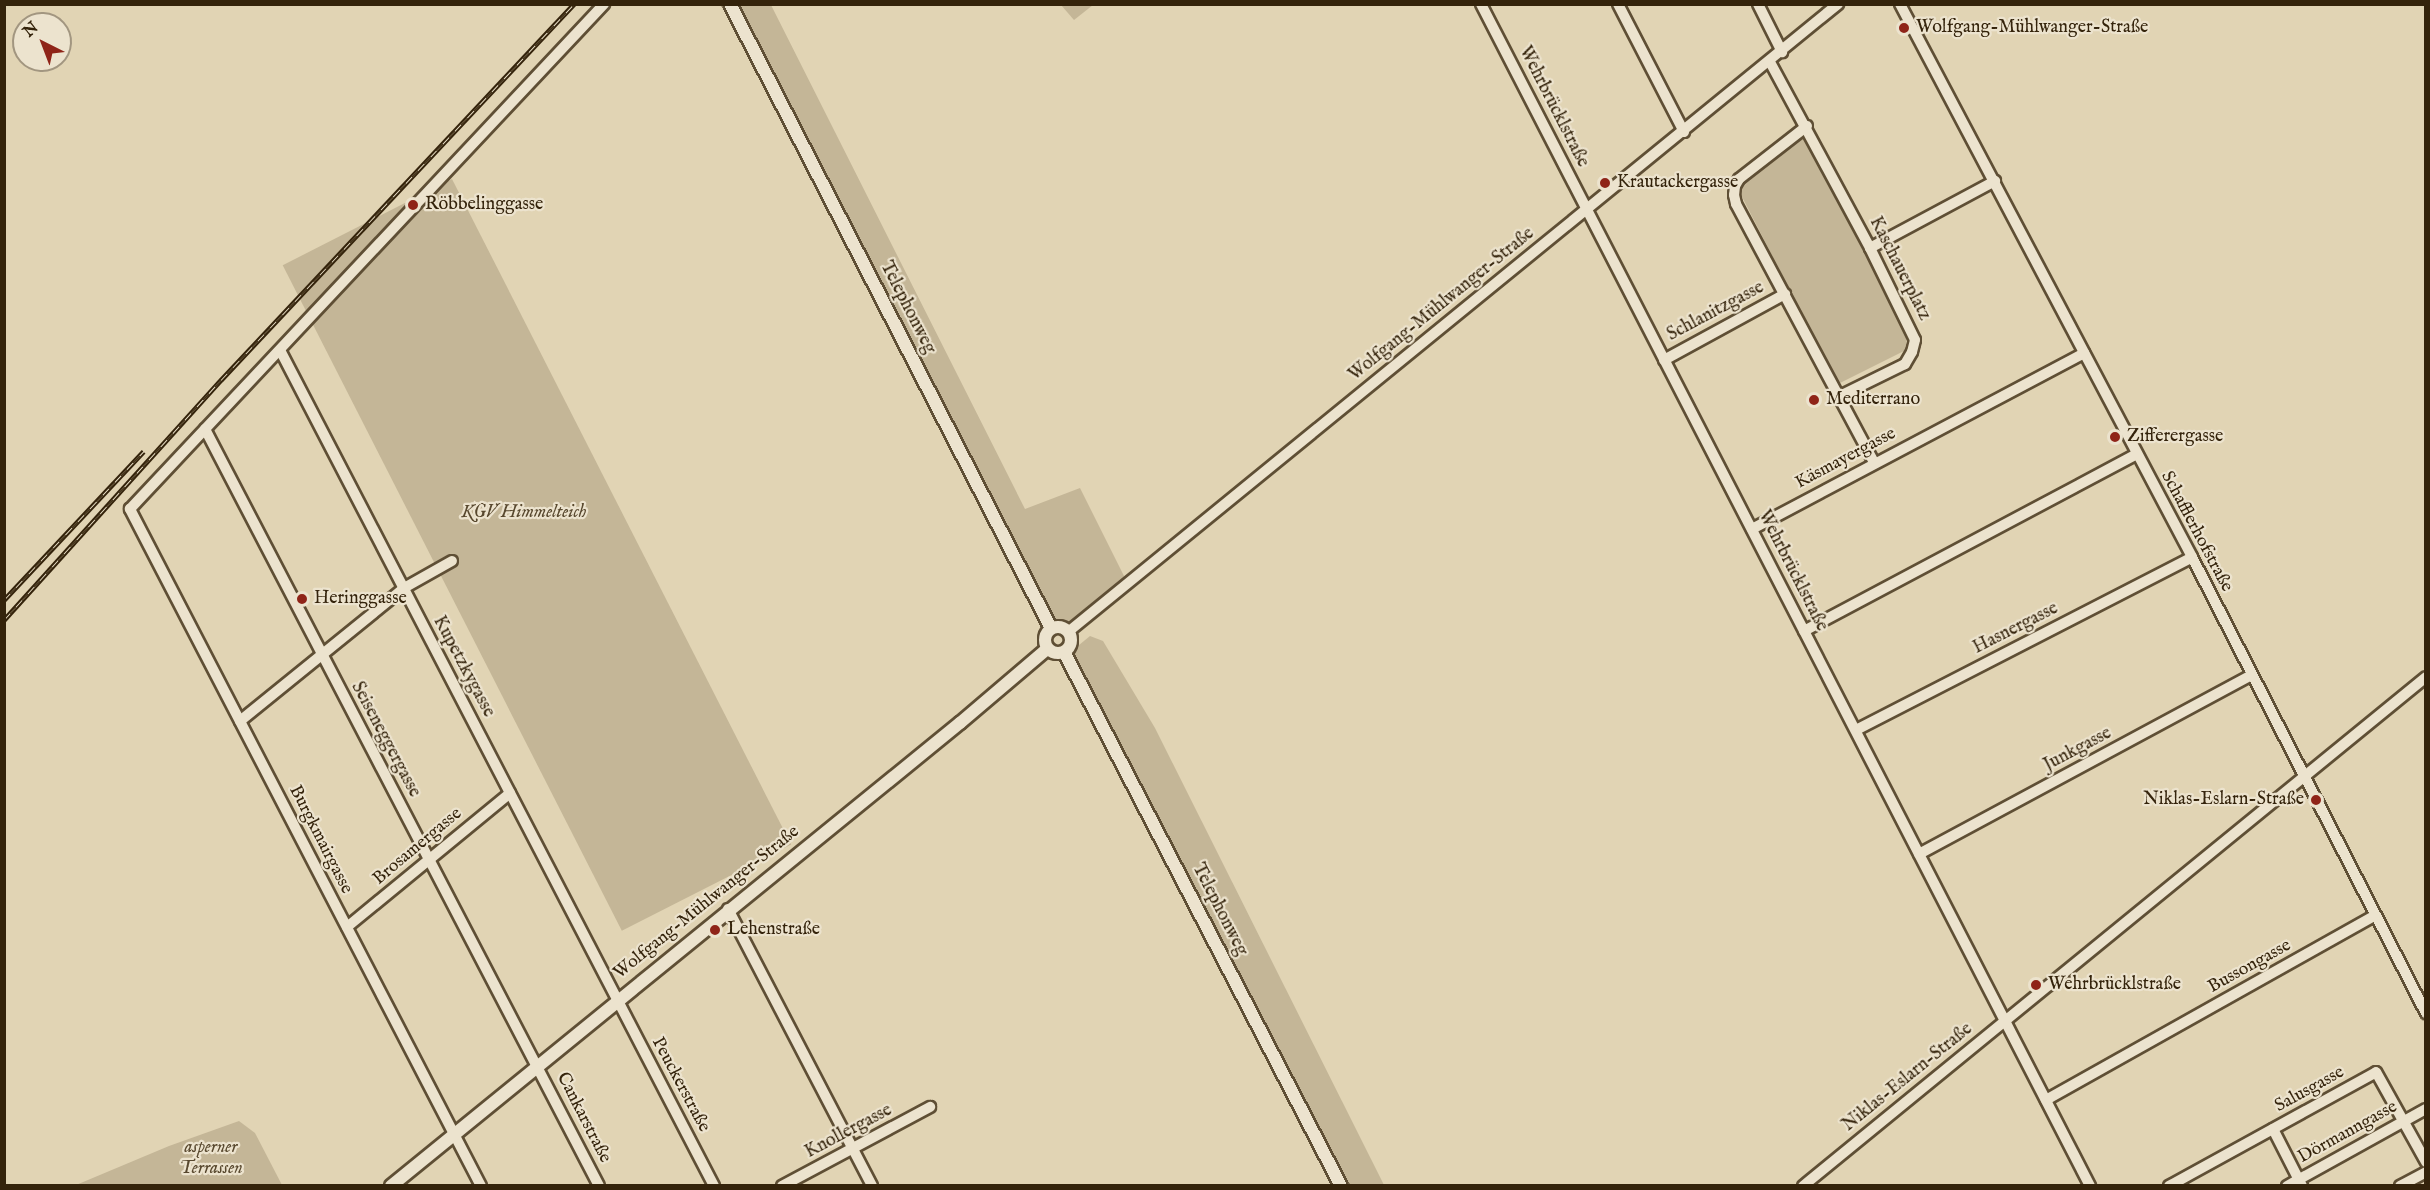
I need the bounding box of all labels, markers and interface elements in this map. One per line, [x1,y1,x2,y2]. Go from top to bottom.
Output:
north arrow [12,12,72,72]
place label: Wolfgang-Mühlwanger-Straße [1916,17,2148,39]
text: N [19,18,43,42]
marker: Wolfgang-Mühlwanger-Straße [1897,21,1911,35]
street label: Wehrbrücklstraße [1513,43,1593,171]
place label: Krautackergasse [1617,172,1738,194]
marker: Krautackergasse [1598,176,1612,190]
place label: Röbbelinggasse [425,194,543,216]
marker: Röbbelinggasse [406,198,420,212]
street label: Kaschauerplatz [1864,214,1934,324]
street label: Wolfgang-Mühlwanger-Straße [1345,224,1539,386]
street label: Telephonweg [874,258,940,358]
street label: Schlanitzgasse [1664,277,1768,347]
place label: Mediterrano [1826,389,1920,411]
marker: Mediterrano [1807,393,1821,407]
street label: Käsmayergasse [1792,424,1900,494]
place label: Zifferergasse [2127,426,2223,448]
marker: Zifferergasse [2108,430,2122,444]
street label: Schafflerhofstraße [2155,468,2237,596]
park label: KGV Himmelteich [462,502,586,524]
street label: Wehrbrücklstraße [1752,507,1832,635]
place label: Heringgasse [314,588,407,610]
marker: Heringgasse [295,592,309,606]
street label: Hasnergasse [1970,598,2062,660]
street label: Kupetzkygasse [427,613,499,721]
street label: Seiseneggergasse [346,679,424,801]
street label: Junkgasse [2040,723,2116,777]
street label: Burgkmairgasse [283,782,357,898]
place label: Niklas-Eslarn-Straße [2143,789,2304,811]
marker: Niklas-Eslarn-Straße [2309,793,2323,807]
street label: Brosamergasse [369,804,467,890]
street label: Wolfgang-Mühlwanger-Straße [610,822,804,984]
street label: Telephonweg [1186,860,1252,960]
place label: Lehenstraße [727,919,820,941]
marker: Lehenstraße [708,923,722,937]
street label: Bussongasse [2205,935,2295,999]
place label: Wehrbrücklstraße [2048,974,2181,996]
marker: Wehrbrücklstraße [2029,978,2043,992]
street label: Niklas-Eslarn-Straße [1839,1019,1977,1137]
street label: Peuckerstraße [646,1034,714,1136]
street label: Salusgasse [2272,1062,2348,1118]
street label: Cankarstraße [551,1069,615,1167]
street label: Dörmanngasse [2295,1097,2401,1169]
street label: Knollergasse [802,1100,896,1164]
park label: asperner Terrassen [179,1138,243,1180]

